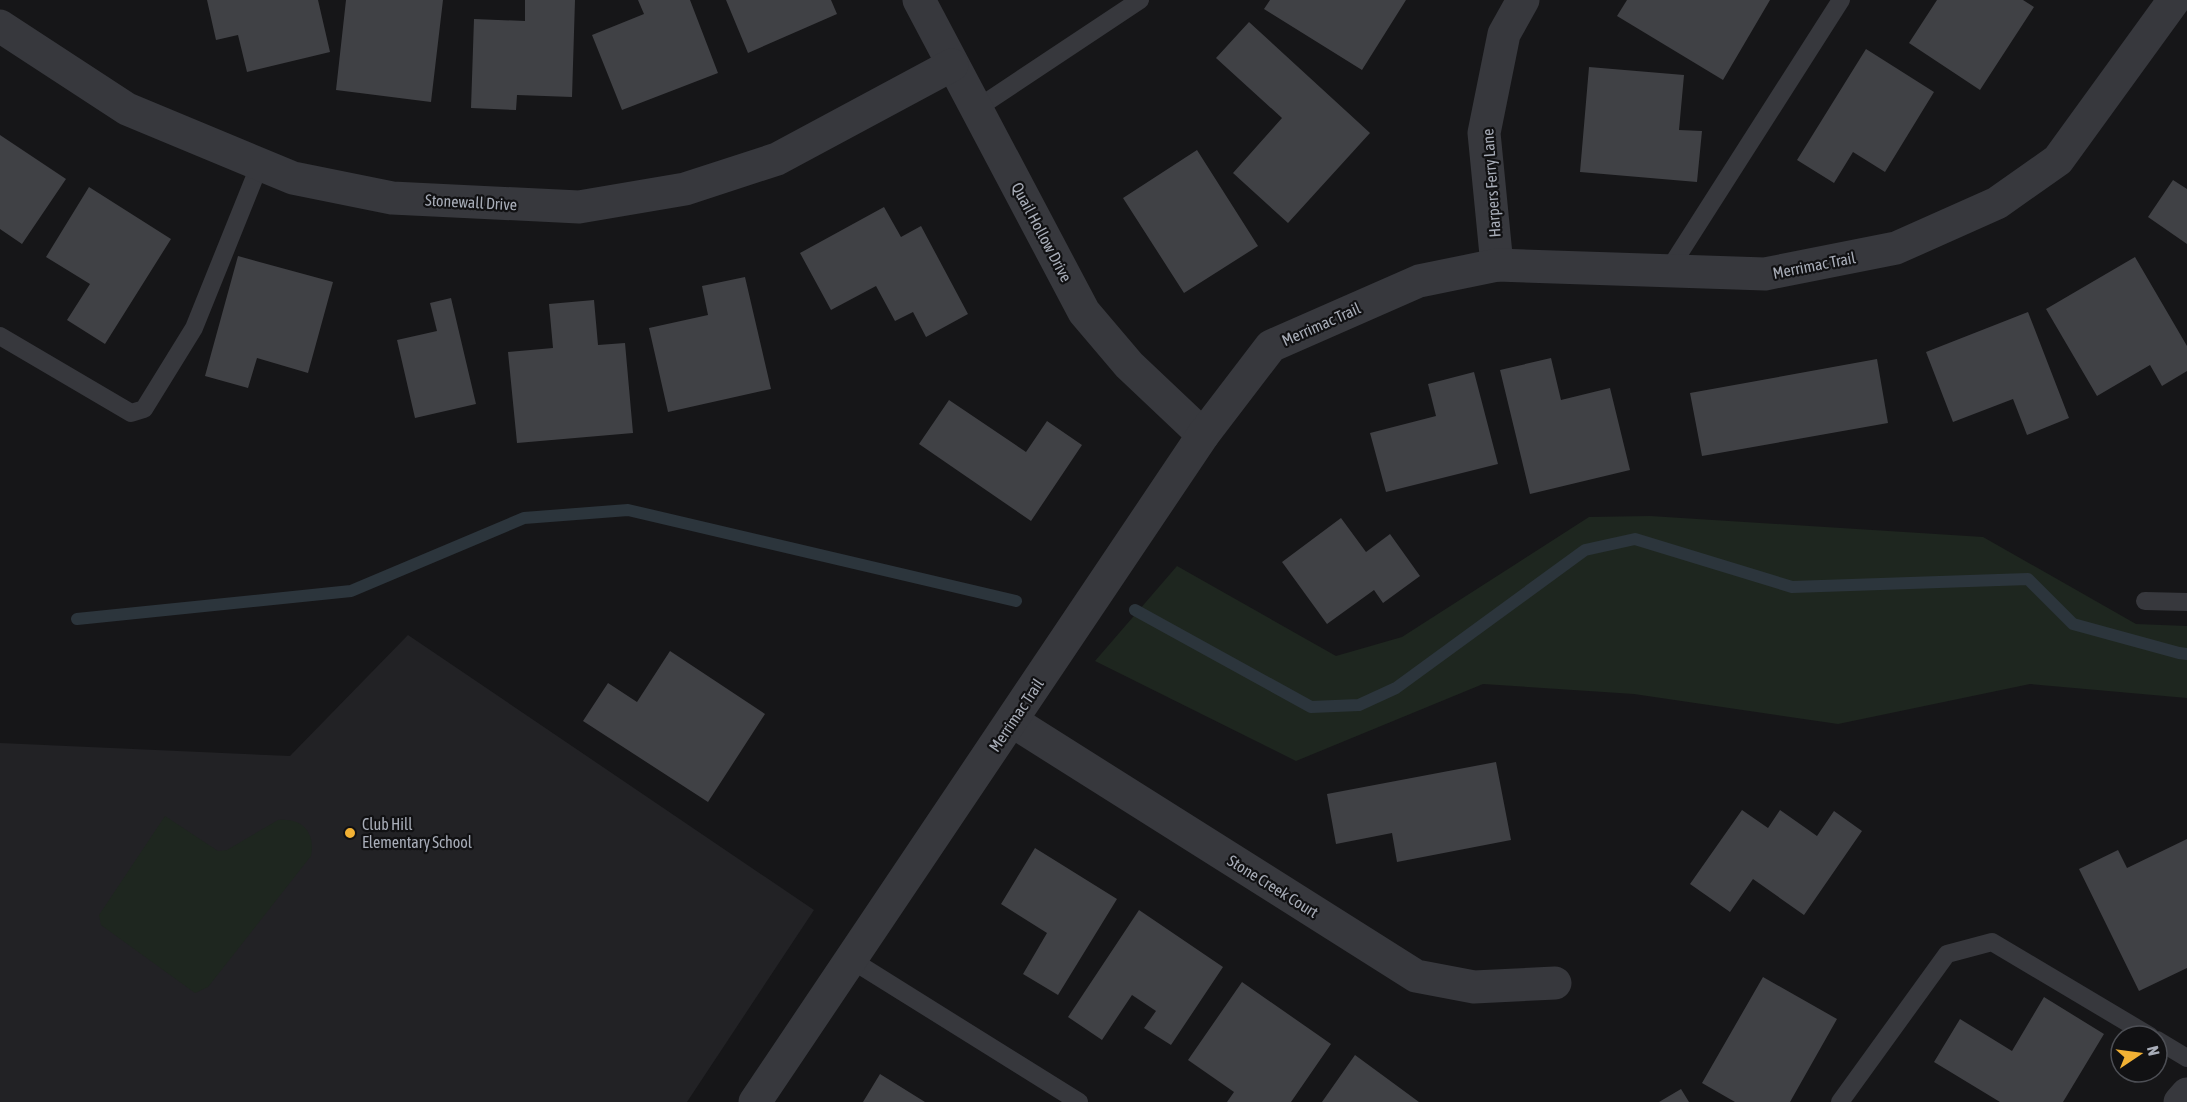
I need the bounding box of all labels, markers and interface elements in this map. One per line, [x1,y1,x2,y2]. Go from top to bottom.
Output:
street label: Harpers Ferry Lane [1478,128,1505,238]
street label: Quail Hollow Drive [1008,179,1076,285]
street label: Stonewall Drive [425,191,517,213]
street label: Merrimac Trail [1771,248,1858,282]
street label: Merrimac Trail [1279,298,1364,349]
street label: Merrimac Trail [985,675,1047,755]
place label: Club Hill Elementary School [362,815,473,852]
marker: Club Hill Elementary School [343,826,357,840]
street label: Stone Creek Court [1225,851,1322,921]
north arrow [2109,1024,2169,1084]
text: N [2144,1044,2163,1057]

